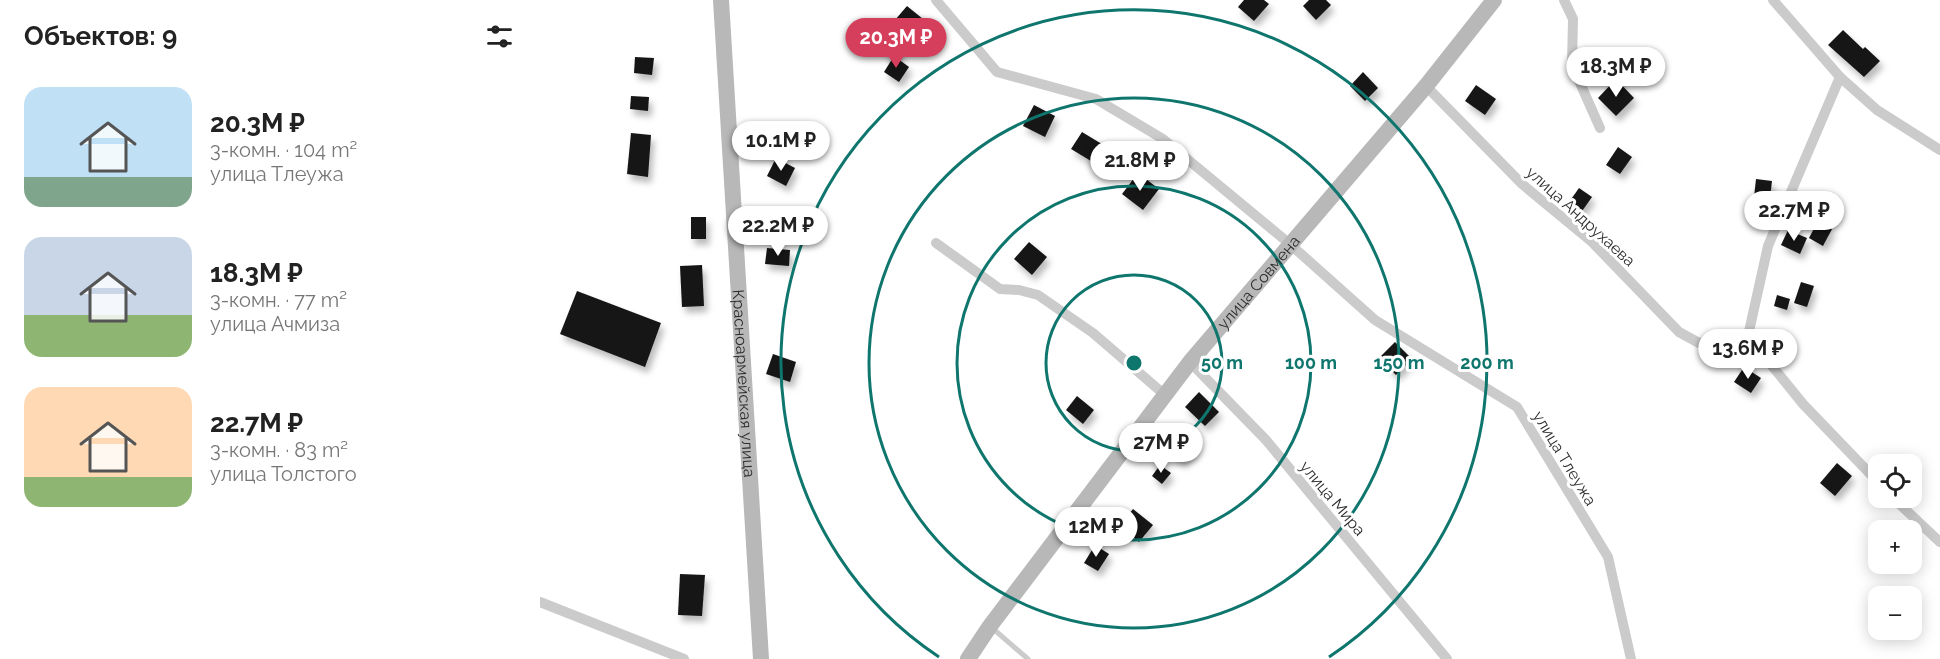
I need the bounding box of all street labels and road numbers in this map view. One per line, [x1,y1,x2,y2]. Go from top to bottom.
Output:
street label: улица Андрухаева [1522,163,1639,270]
street label: улица Совмена [1213,232,1304,333]
street label: Красноармейская улица [729,289,759,478]
street label: улица Тлеужа [1529,408,1600,509]
street label: улица Мира [1296,457,1369,539]

